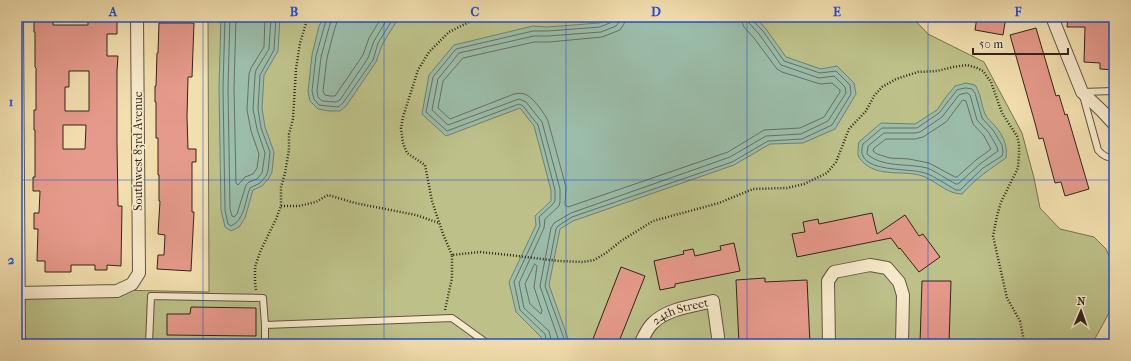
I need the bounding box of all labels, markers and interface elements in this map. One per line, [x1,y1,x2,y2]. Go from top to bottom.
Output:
text: A [108,4,118,19]
text: B [290,4,299,19]
text: C [471,4,480,19]
text: D [651,4,661,19]
text: E [833,4,841,19]
text: F [1014,4,1022,19]
scale bar [973,30,1068,56]
text: 50 m [979,37,1003,51]
street label: Southwest 83rd Avenue [131,91,145,211]
text: 1 [9,94,14,109]
text: 2 [8,252,15,267]
north arrow [1061,291,1101,331]
street label: 24th Street [649,295,710,328]
text: N [1077,295,1086,308]

